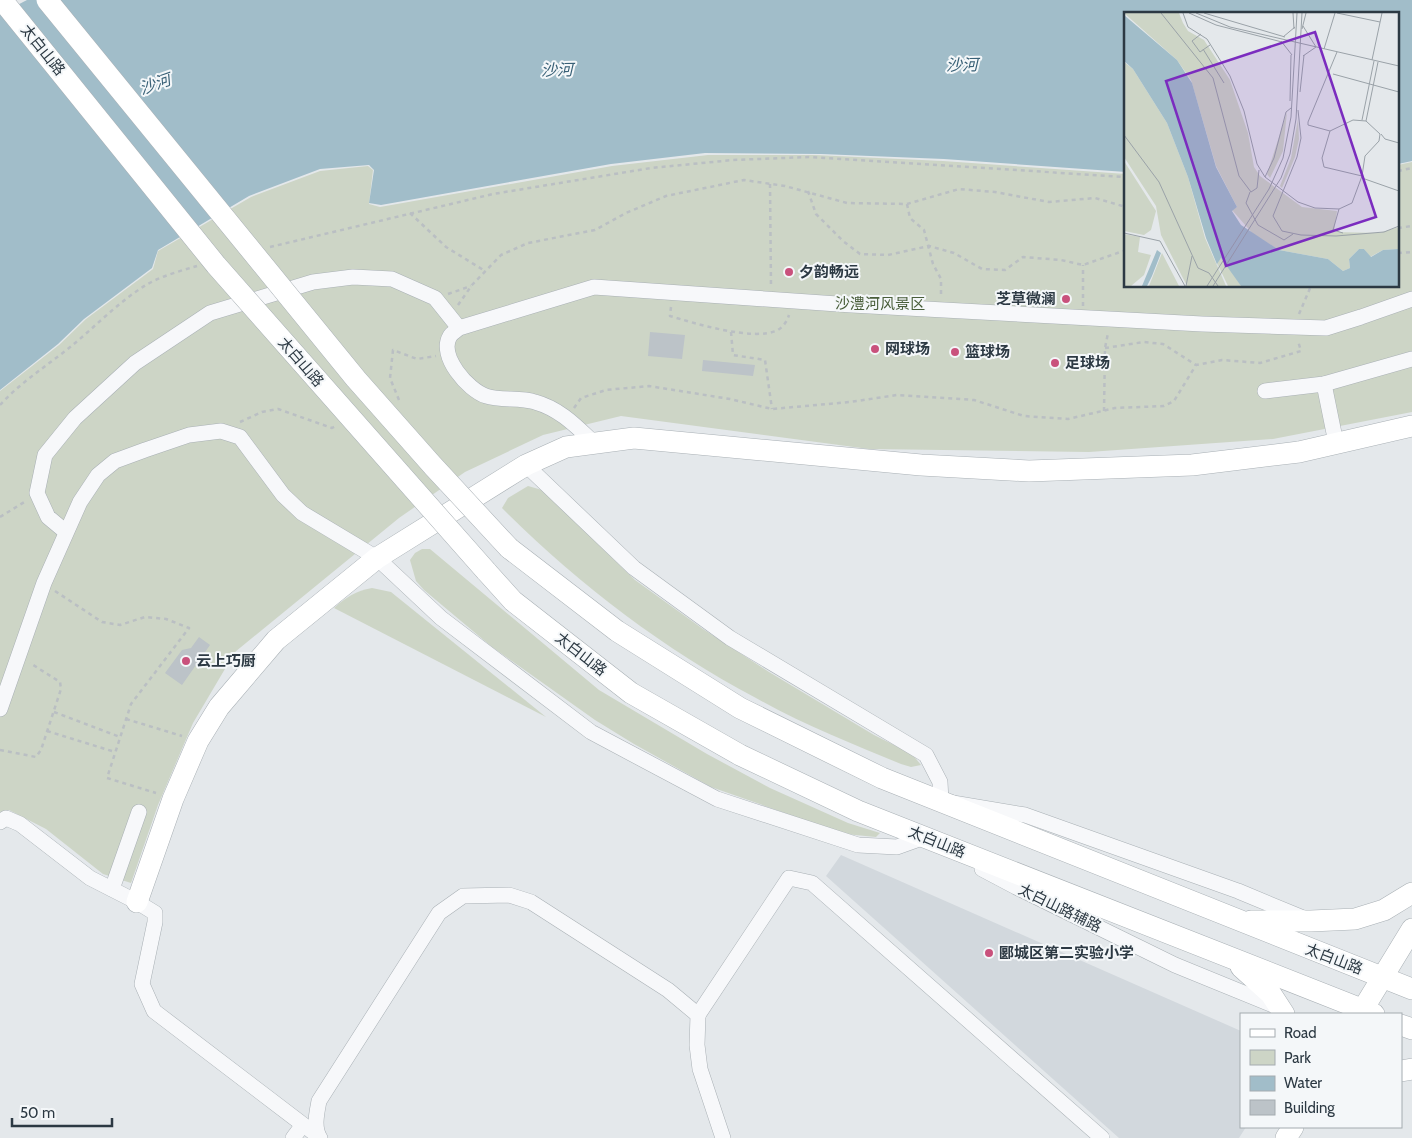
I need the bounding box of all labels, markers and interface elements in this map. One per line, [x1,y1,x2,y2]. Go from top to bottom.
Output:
inset map [1124,12,1400,288]
street label: 太白山路 [17,21,69,79]
water label: 沙河 [946,55,981,75]
water label: 沙河 [541,60,576,80]
water label: 沙河 [137,69,176,98]
place label: 夕韵畅远 [799,263,859,281]
marker: 夕韵畅远 [783,266,795,278]
place label: 芝草微澜 [996,290,1056,308]
marker: 芝草微澜 [1060,293,1072,305]
park label: 沙澧河风景区 [835,295,925,313]
street label: 太白山路 [275,333,327,391]
place label: 网球场 [885,340,930,358]
marker: 网球场 [869,343,881,355]
place label: 篮球场 [965,343,1010,361]
marker: 篮球场 [949,346,961,358]
place label: 足球场 [1065,354,1110,372]
marker: 足球场 [1049,357,1061,369]
street label: 太白山路 [552,628,610,680]
place label: 云上巧厨 [196,652,256,670]
marker: 云上巧厨 [180,655,192,667]
street label: 太白山路 [906,822,968,862]
street label: 太白山路辅路 [1016,880,1104,936]
street label: 太白山路 [1303,940,1365,978]
place label: 郾城区第二实验小学 [999,944,1134,962]
marker: 郾城区第二实验小学 [983,947,995,959]
legend [1240,1013,1402,1128]
text: Road [1284,1024,1317,1042]
text: Park [1284,1049,1311,1067]
text: Water [1284,1074,1322,1092]
scale bar [12,1096,112,1128]
text: Building [1284,1099,1335,1117]
text: 50 m [20,1104,55,1122]

